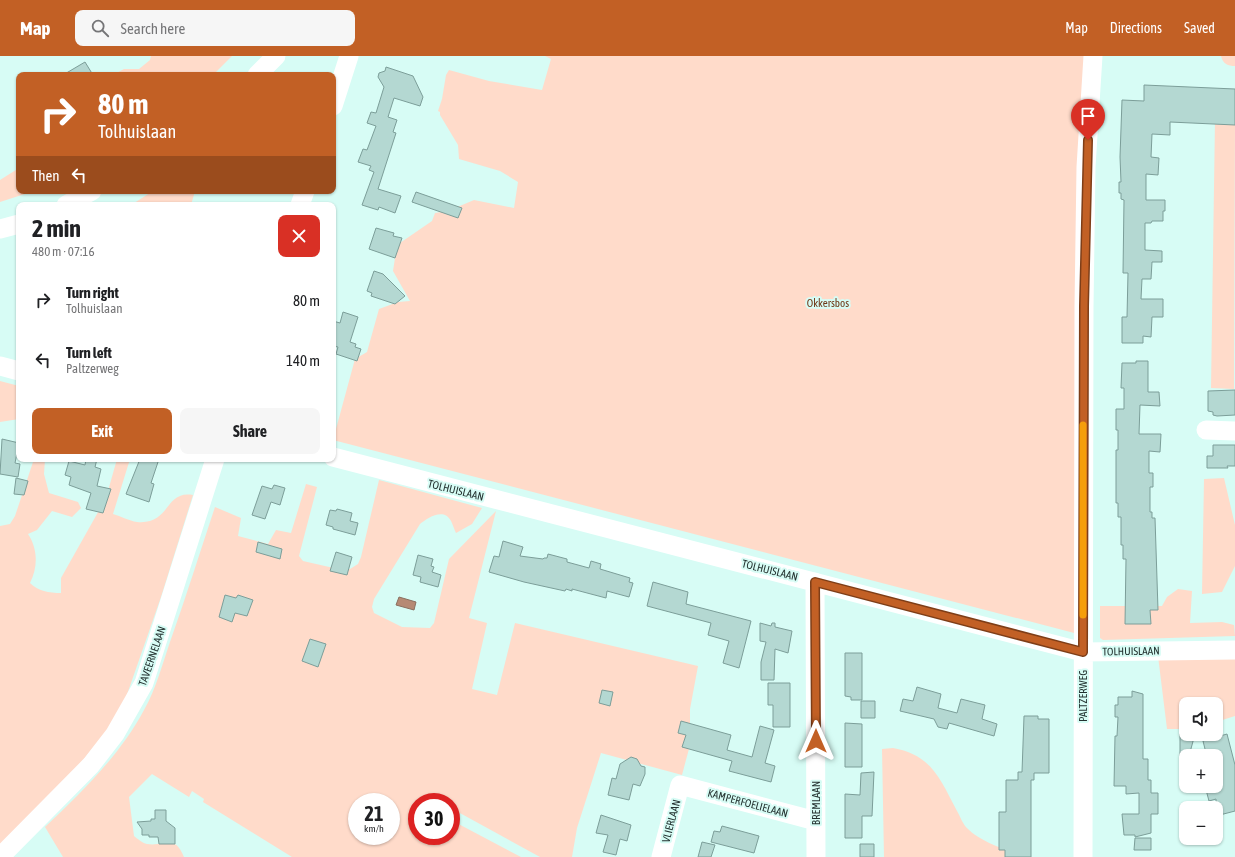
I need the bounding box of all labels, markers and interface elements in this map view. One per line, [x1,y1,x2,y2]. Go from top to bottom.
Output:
search box [75,10,355,46]
text: Map [20,17,51,39]
icon: search [89,17,111,39]
text: Search here [121,20,185,37]
text: Map [1065,20,1088,36]
text: Directions [1110,20,1162,36]
text: Saved [1184,20,1215,36]
icon: right [32,88,84,140]
text: 80 m [98,88,148,120]
pin [1071,99,1105,140]
icon: arrive [1077,105,1099,127]
text: Tolhuislaan [98,121,176,142]
icon: left [68,164,90,186]
text: Then [32,167,60,184]
text: 2 min [32,215,81,242]
button: close [278,215,320,257]
text: 480 m · 07:16 [32,244,95,259]
text: Turn right [66,284,119,301]
icon: right [32,289,54,311]
text: 80 m [293,292,320,309]
park label: Okkersbos [807,297,849,309]
text: Tolhuislaan [66,301,123,316]
text: Turn left [66,344,112,361]
icon: left [32,349,54,371]
text: 140 m [286,352,320,369]
text: Paltzerweg [66,361,119,376]
button: Exit [32,408,172,454]
button: Share [180,408,320,454]
street label: TOLHUISLAAN [427,477,485,503]
street label: TOLHUISLAAN [741,557,799,583]
street label: TAVEERNELAAN [136,624,168,688]
street label: TOLHUISLAAN [1102,645,1160,657]
street label: PALTZERWEG [1077,670,1089,722]
map controls [1179,697,1223,845]
button: sound [1179,697,1223,741]
position arrow [795,720,837,762]
button: + [1179,749,1223,793]
street label: BREMLAAN [810,781,822,825]
street label: KAMPERFOELIELAAN [707,787,789,819]
speed limit sign: 30 [408,793,460,845]
street label: VLIERLAAN [659,798,683,844]
button: − [1179,801,1223,845]
text: 21 [365,802,383,825]
text: km/h [364,823,384,834]

